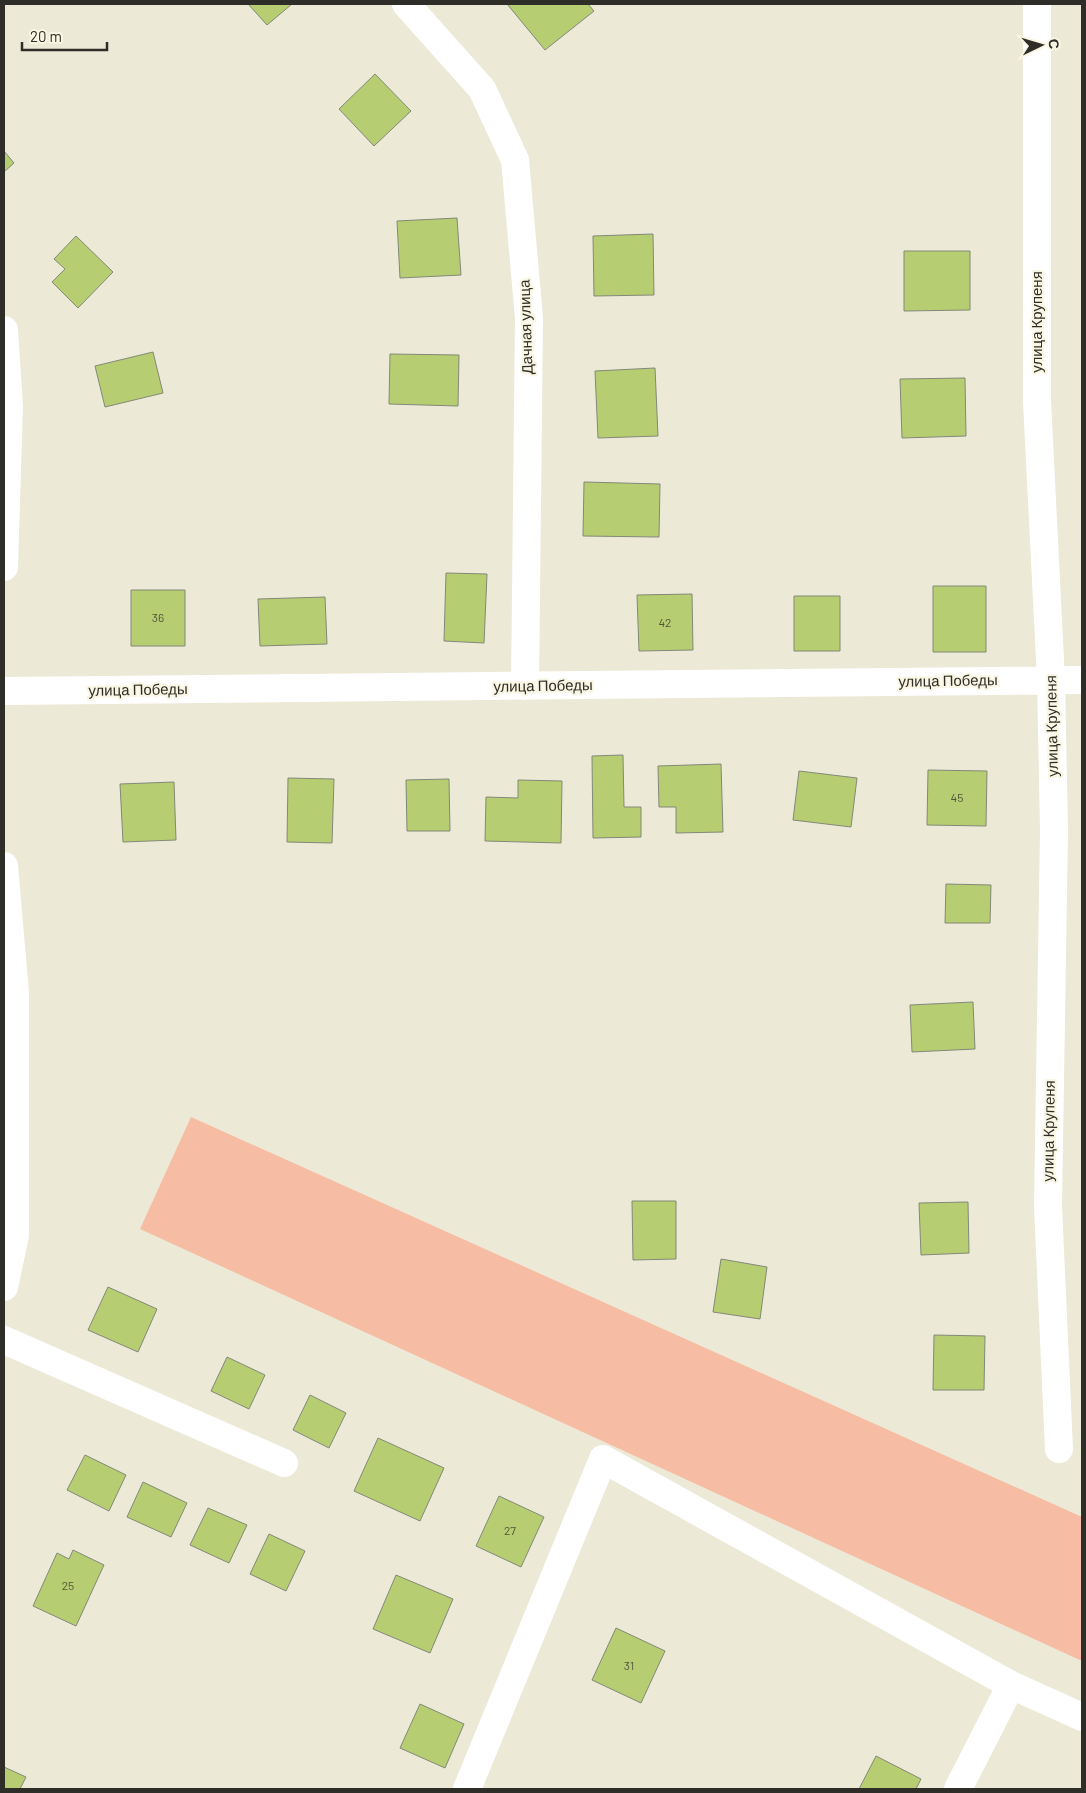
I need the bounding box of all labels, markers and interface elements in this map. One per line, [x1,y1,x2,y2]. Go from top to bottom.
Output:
scale bar [22,20,108,52]
north arrow [1016,20,1066,70]
text: 20 m [30,27,62,45]
text: С [1046,38,1063,50]
street label: улица Крупеня [1027,271,1045,373]
street label: Дачная улица [514,279,536,375]
house number: 36 [152,610,164,624]
house number: 42 [658,615,672,629]
street label: улица Победы [898,670,998,690]
street label: улица Победы [493,675,593,695]
street label: улица Крупеня [1041,675,1061,777]
street label: улица Победы [88,679,188,699]
house number: 45 [951,790,963,804]
street label: улица Крупеня [1038,1080,1058,1182]
house number: 27 [504,1523,516,1537]
house number: 25 [62,1578,74,1592]
house number: 31 [624,1658,634,1672]

